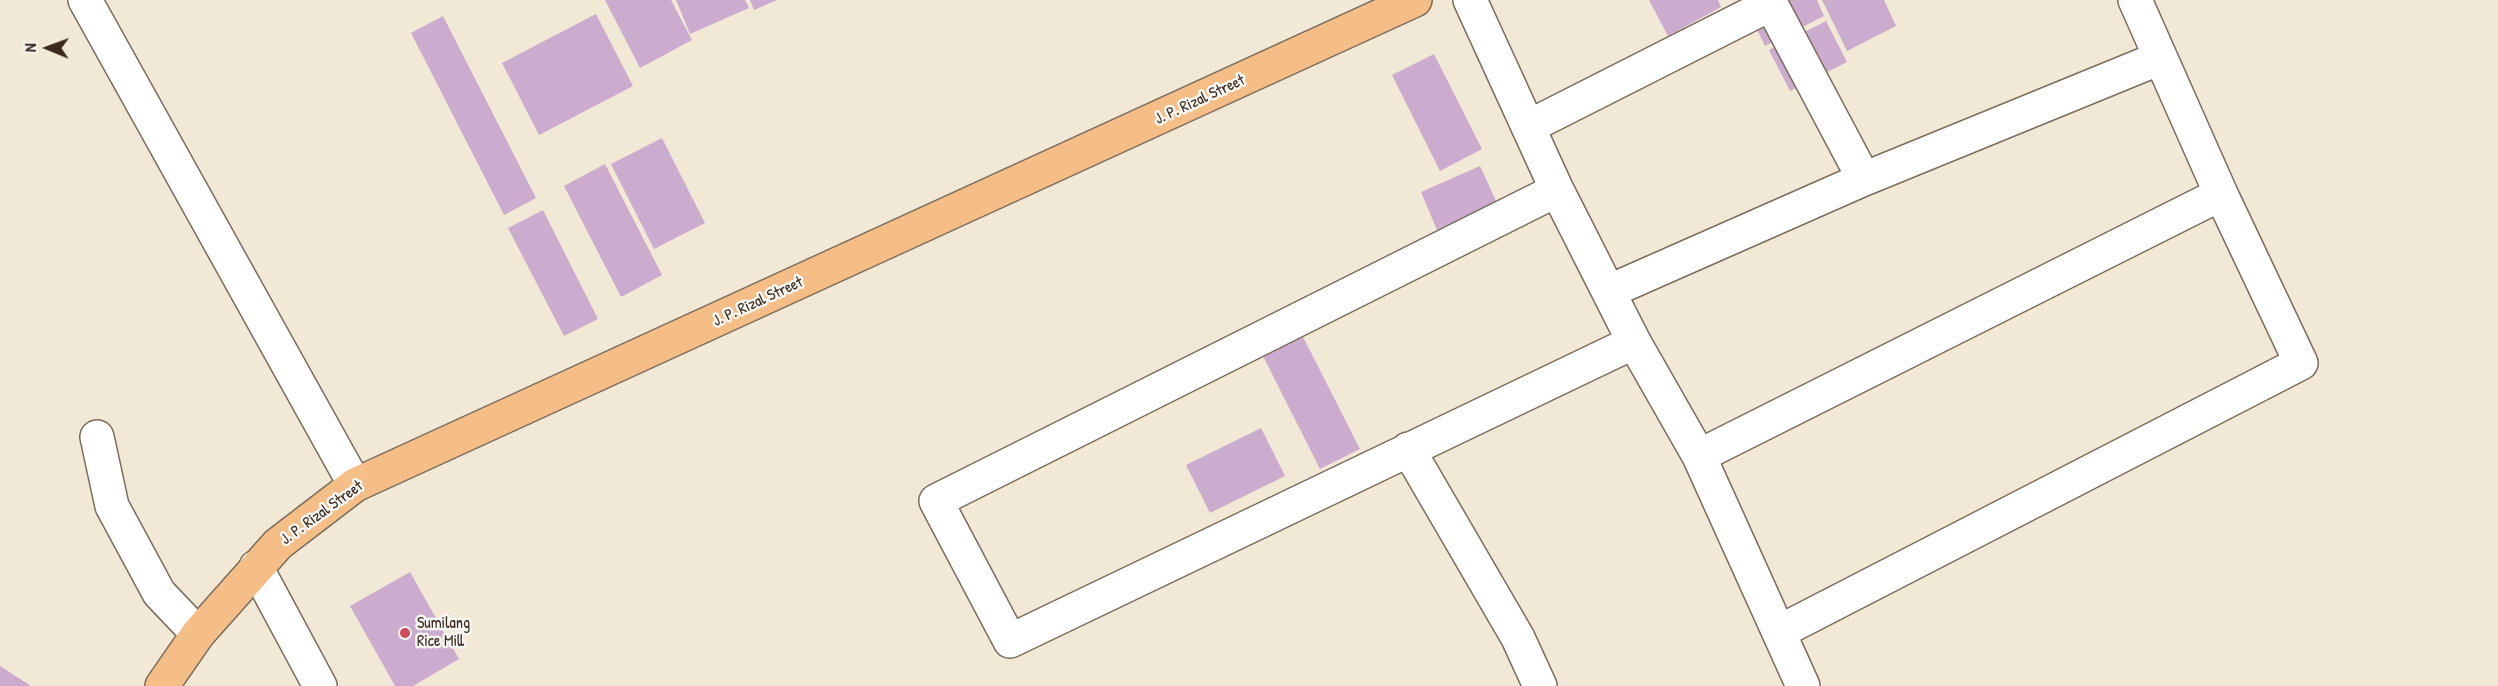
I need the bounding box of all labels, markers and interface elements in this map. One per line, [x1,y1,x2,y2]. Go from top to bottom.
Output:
north arrow [18,18,78,78]
text: N [19,43,41,52]
street label: J. P. Rizal Street [1152,71,1248,129]
street label: J. P. Rizal Street [710,273,806,331]
street label: J. P. Rizal Street [277,477,367,549]
place label: Sumilang Rice Mill [417,614,470,652]
marker: Sumilang Rice Mill [398,626,412,640]

